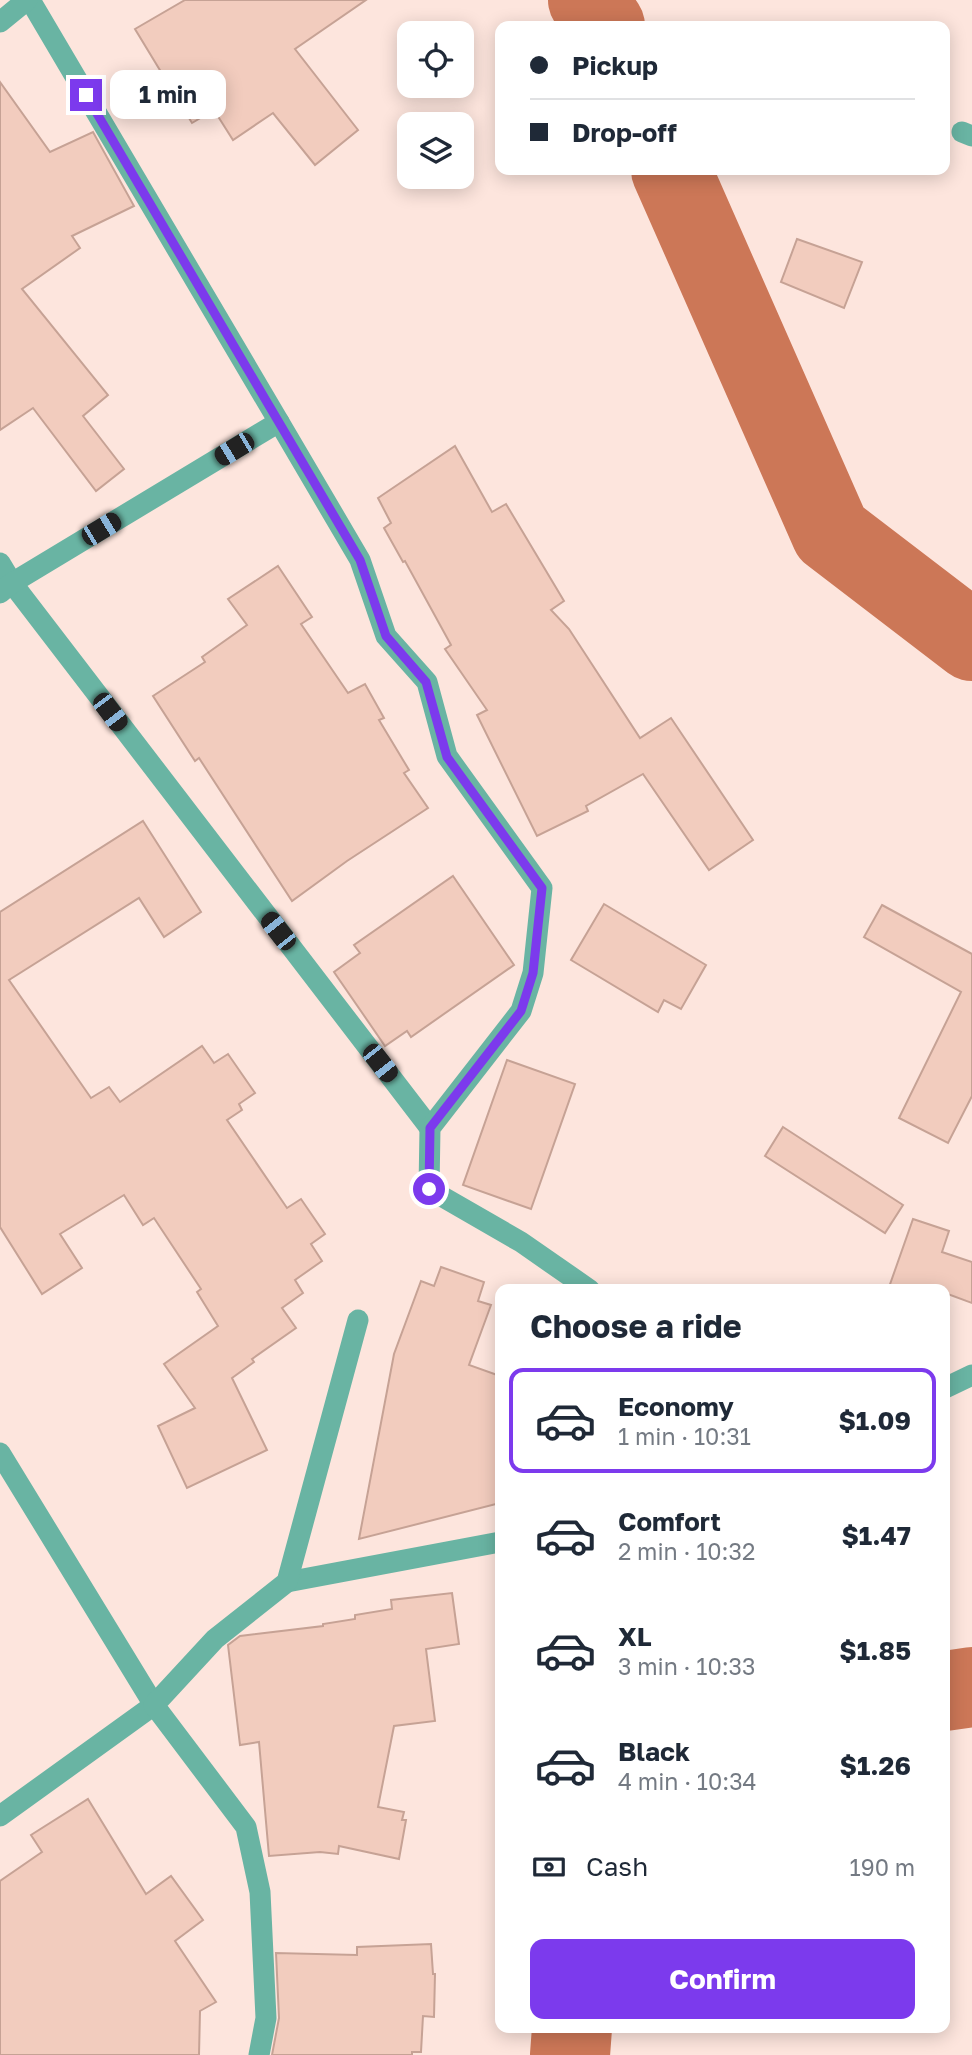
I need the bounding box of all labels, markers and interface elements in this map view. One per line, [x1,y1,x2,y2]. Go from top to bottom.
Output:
map controls [397,21,474,189]
button: locate [397,21,474,98]
text: Pickup [572,50,658,81]
callout: 1 min [110,70,226,119]
route end [70,79,102,111]
text: 1 min [139,80,197,108]
button: layers [397,112,474,189]
text: Drop-off [572,117,677,148]
car [211,429,258,469]
car [78,509,125,549]
car [89,689,132,735]
car [257,908,300,954]
car [359,1040,402,1086]
route start [413,1173,445,1205]
text: Choose a ride [530,1307,742,1345]
icon: car [534,1389,597,1452]
text: Economy [618,1391,734,1422]
text: $1.09 [838,1405,911,1436]
text: 1 min · 10:31 [618,1422,751,1450]
icon: car [534,1504,597,1567]
text: Comfort [618,1506,721,1537]
text: $1.47 [841,1520,911,1551]
text: 2 min · 10:32 [618,1537,755,1565]
icon: car [534,1619,597,1682]
text: XL [618,1621,652,1652]
text: $1.85 [839,1635,911,1666]
text: 3 min · 10:33 [618,1652,756,1680]
icon: car [534,1734,597,1797]
text: Black [618,1736,690,1767]
text: $1.26 [839,1750,911,1781]
text: 4 min · 10:34 [618,1767,757,1795]
icon: cash [530,1848,568,1886]
text: Cash [586,1851,648,1882]
text: 190 m [850,1853,915,1881]
button: Confirm [530,1939,915,2019]

